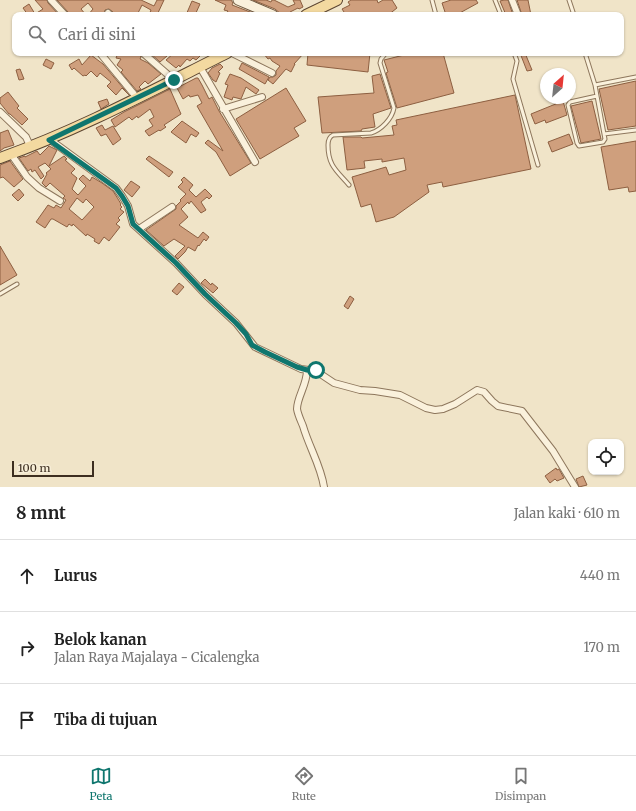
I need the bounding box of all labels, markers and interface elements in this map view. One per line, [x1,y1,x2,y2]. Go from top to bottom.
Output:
search box [12,12,624,56]
icon: search [26,23,48,45]
text: Cari di sini [58,25,136,44]
north arrow [540,68,576,104]
route end [165,71,183,89]
route start [307,361,325,379]
map controls [588,439,624,475]
button: locate [588,439,624,475]
scale bar [12,459,94,478]
text: 100 m [18,461,50,475]
text: 8 mnt [16,502,66,524]
text: Jalan kaki · 610 m [514,505,620,522]
icon: ahead [16,565,38,587]
text: Lurus [54,566,97,585]
text: 440 m [580,567,620,584]
text: Belok kanan [54,630,147,649]
icon: right [16,637,38,659]
text: 170 m [583,639,620,656]
text: Jalan Raya Majalaya - Cicalengka [54,649,259,666]
icon: arrive [16,709,38,731]
text: Tiba di tujuan [54,710,157,729]
tab: Peta [90,765,113,803]
tab: Rute [292,765,316,803]
tab: Disimpan [495,765,546,803]

